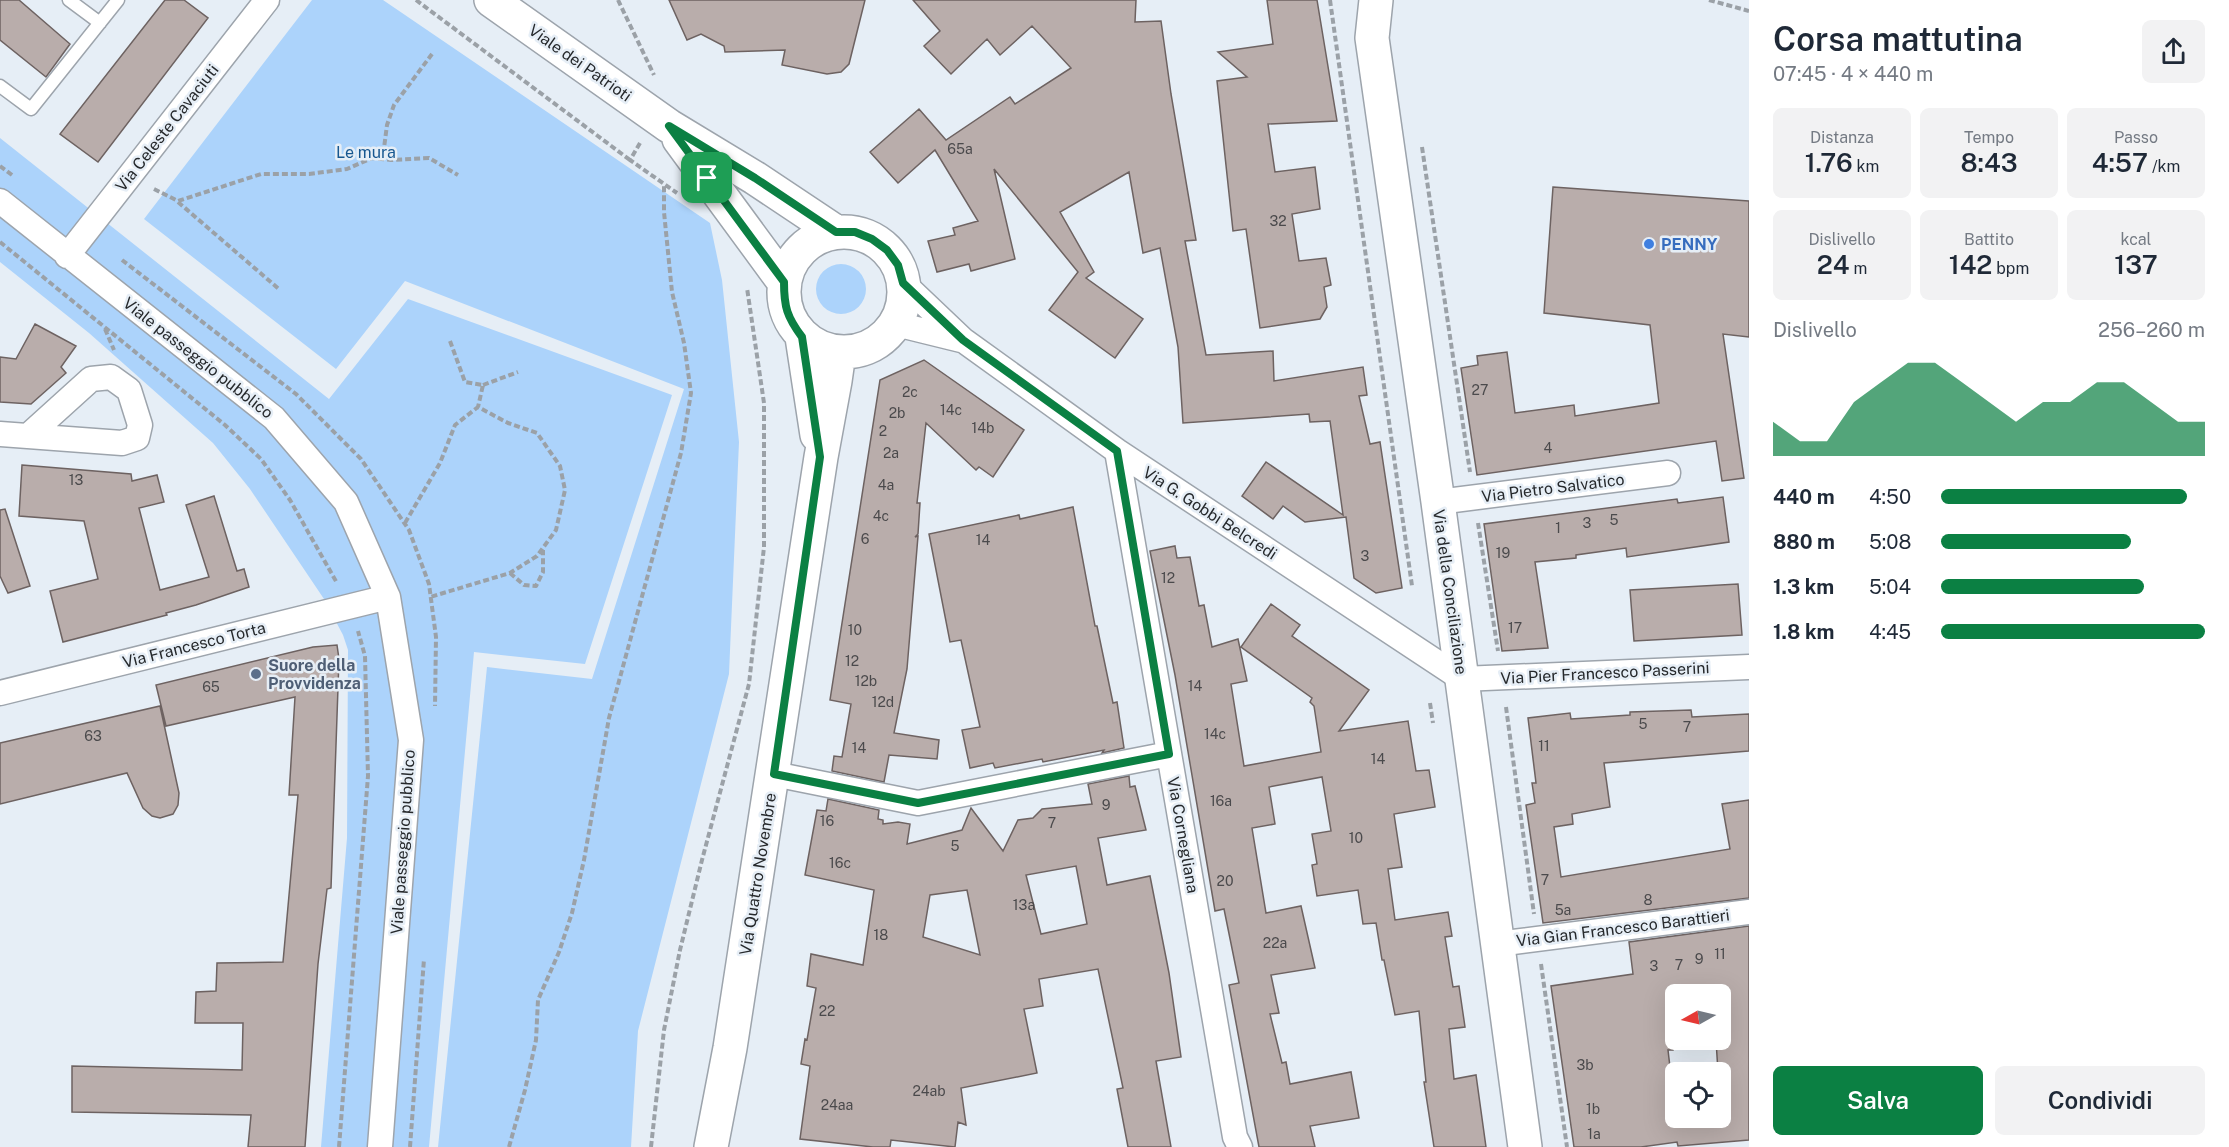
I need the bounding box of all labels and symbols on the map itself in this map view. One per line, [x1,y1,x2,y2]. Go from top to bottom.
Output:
street label: Viale dei Patrioti [525,21,635,105]
street label: Via Celeste Cavaciuti [111,61,223,195]
house number: 65a [947,141,973,157]
park label: Le mura [336,143,396,162]
pin [681,152,732,203]
house number: 32 [1269,213,1287,229]
place label: PENNY [1661,235,1718,254]
marker: PENNY [1642,237,1656,251]
street label: Viale passeggio pubblico [119,294,277,422]
house number: 27 [1472,382,1488,398]
house number: 2c [902,384,918,400]
house number: 14c [940,402,962,418]
house number: 2b [889,405,905,421]
house number: 14b [972,420,994,436]
house number: 2 [879,423,887,439]
house number: 4 [1544,440,1553,456]
house number: 2a [883,445,899,461]
street label: Via G. Gobbi Belcredi [1139,463,1281,563]
street label: Via Pietro Salvatico [1480,470,1626,506]
house number: 13 [69,472,83,488]
house number: 4a [878,477,894,493]
house number: 4c [873,508,889,524]
street label: Via della Conciliazione [1429,508,1471,676]
house number: 5 [1610,512,1619,528]
house number: 3 [1583,515,1592,531]
house number: 1 [1555,520,1561,536]
house number: 6 [861,531,870,547]
house number: 14 [976,532,990,548]
house number: 19 [1496,545,1510,561]
house number: 3 [1361,548,1370,564]
house number: 12 [1161,570,1175,586]
street label: Via Francesco Torta [121,618,267,672]
house number: 17 [1508,620,1522,636]
house number: 10 [848,622,862,638]
house number: 12 [845,653,859,669]
place label: Suore della Provvidenza [268,656,361,693]
street label: Via Pier Francesco Passerini [1500,658,1710,688]
marker: Suore della Provvidenza [249,667,263,681]
house number: 12b [855,673,877,689]
house number: 14 [1188,678,1202,694]
house number: 65 [202,679,220,695]
house number: 12d [872,694,894,710]
house number: 5 [1639,716,1648,732]
house number: 7 [1683,719,1691,735]
house number: 14c [1204,726,1226,742]
house number: 63 [84,728,102,744]
house number: 11 [1538,738,1550,754]
house number: 14 [852,740,866,756]
street label: Viale passeggio pubblico [387,749,419,935]
house number: 14 [1371,751,1385,767]
street label: Via Cornegliana [1163,775,1203,895]
street label: Via Quattro Novembre [736,791,780,957]
house number: 16a [1210,793,1232,809]
house number: 9 [1102,797,1111,813]
house number: 16 [820,813,834,829]
house number: 7 [1048,815,1056,831]
house number: 10 [1349,830,1363,846]
house number: 5 [951,838,960,854]
house number: 16c [829,855,851,871]
house number: 7 [1541,872,1549,888]
house number: 20 [1217,873,1233,889]
house number: 8 [1643,892,1653,908]
house number: 13a [1013,897,1035,913]
house number: 5a [1555,902,1571,918]
street label: Via Gian Francesco Barattieri [1515,905,1731,951]
house number: 18 [874,927,888,943]
house number: 22a [1263,935,1287,951]
house number: 11 [1714,946,1726,962]
house number: 9 [1695,951,1704,967]
house number: 7 [1675,957,1683,973]
house number: 3 [1650,958,1659,974]
north arrow [1665,984,1731,1050]
house number: 22 [819,1003,835,1019]
house number: 3b [1576,1057,1594,1073]
house number: 24ab [912,1083,946,1099]
house number: 24aa [821,1097,853,1113]
house number: 1b [1586,1101,1600,1117]
house number: 1a [1587,1126,1601,1142]

